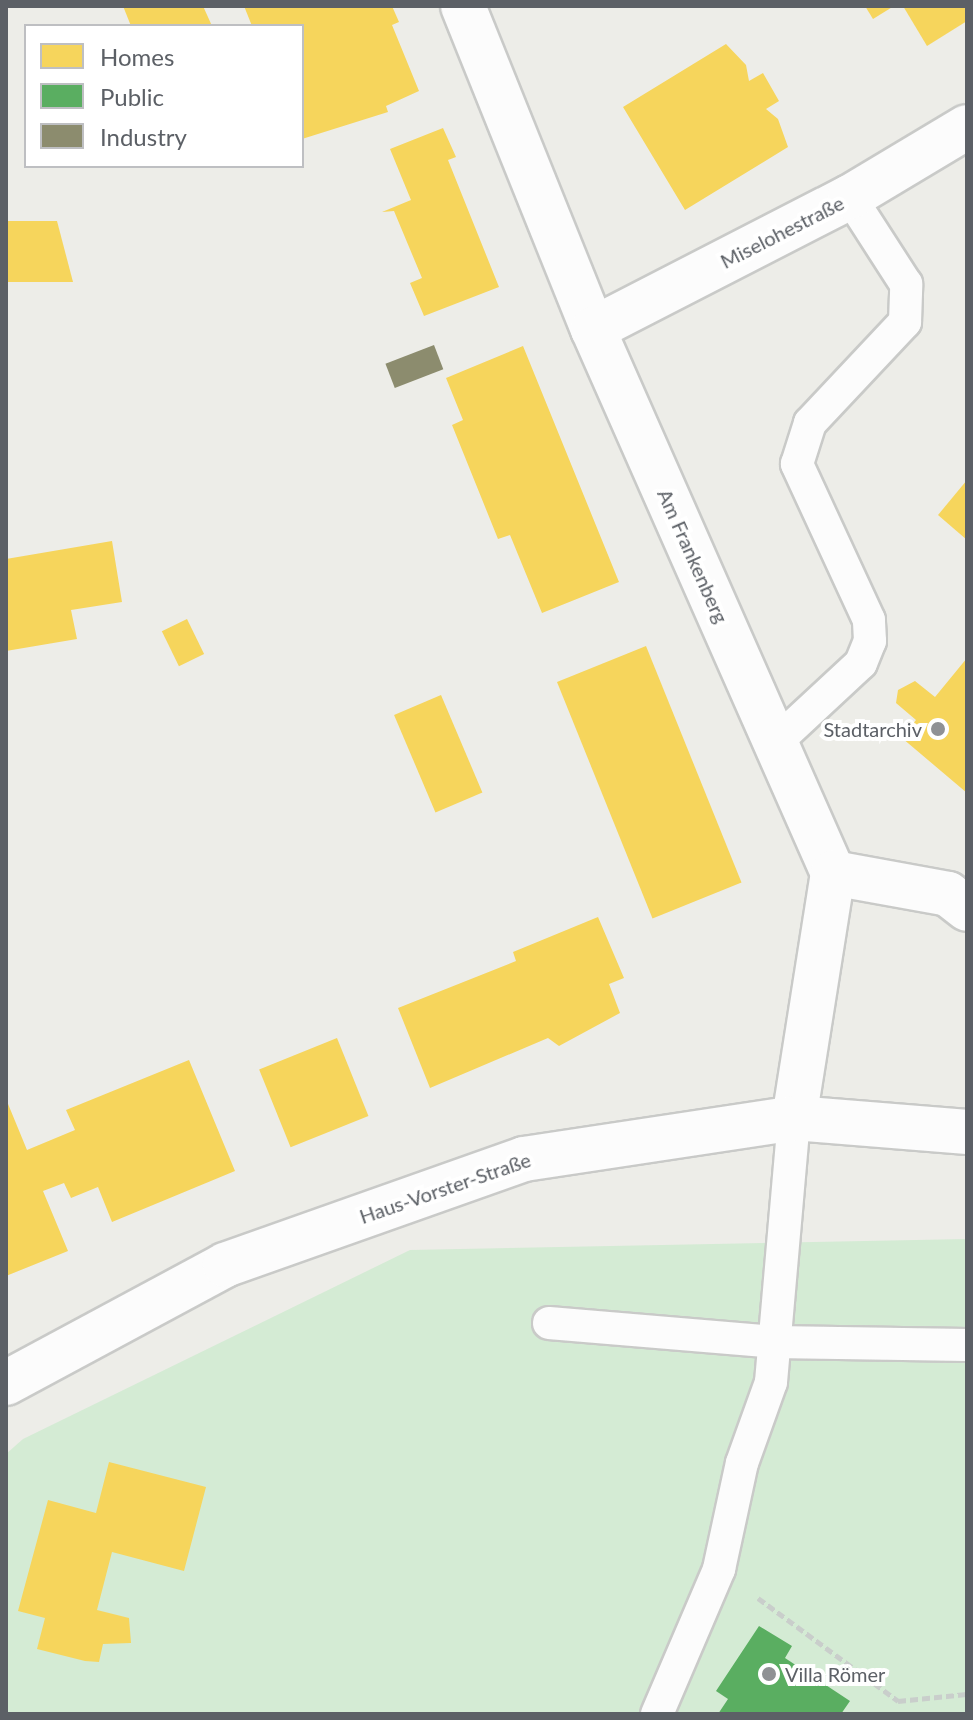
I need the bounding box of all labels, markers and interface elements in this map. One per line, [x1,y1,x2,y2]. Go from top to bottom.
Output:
legend [24,24,304,168]
text: Homes [100,42,174,71]
text: Public [100,82,164,111]
text: Industry [100,122,187,151]
street label: Miselohestraße [716,191,848,273]
street label: Am Frankenberg [653,485,733,627]
place label: Stadtarchiv [823,717,922,741]
marker: Stadtarchiv [929,720,947,738]
street label: Haus-Vorster-Straße [356,1147,534,1229]
place label: Villa Römer [785,1662,885,1686]
marker: Villa Römer [760,1665,778,1683]

